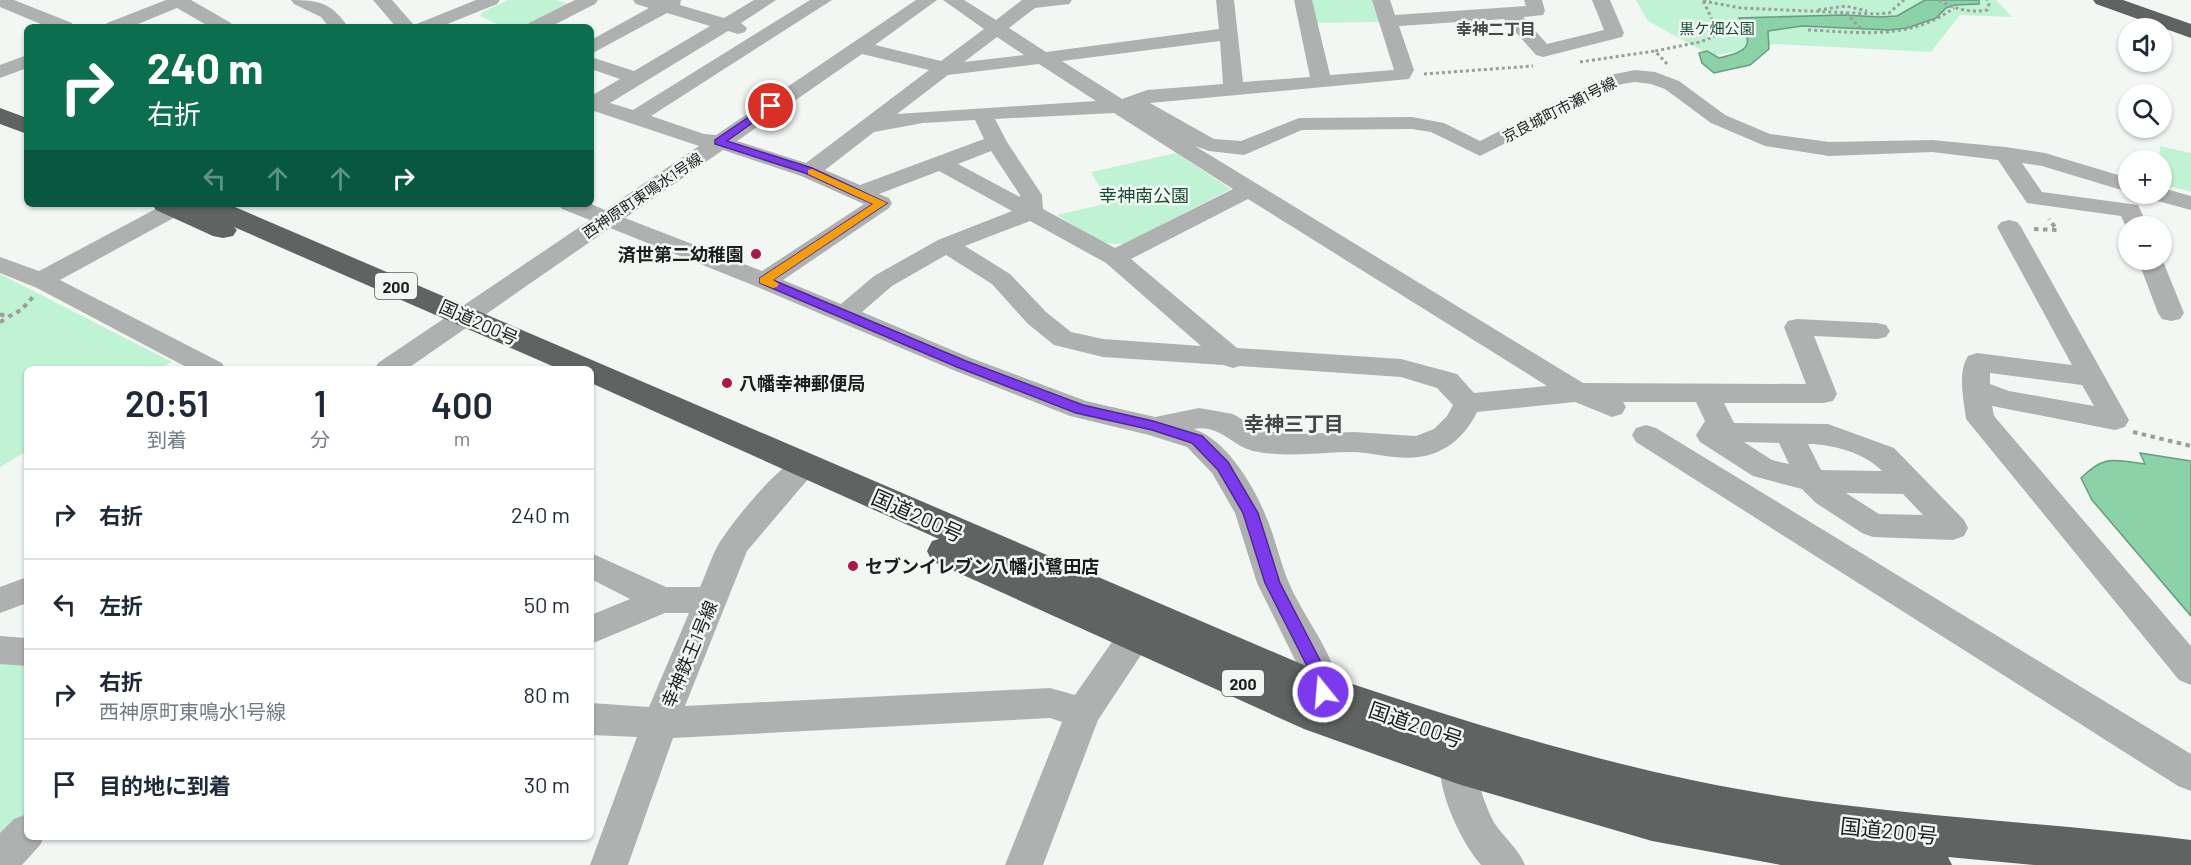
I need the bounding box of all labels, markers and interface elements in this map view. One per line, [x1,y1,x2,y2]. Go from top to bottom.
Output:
map controls [2118,18,2172,270]
button: sound [2118,18,2172,72]
district label: 幸神二丁目 [1456,19,1536,38]
park label: 黒ケ畑公園 [1679,19,1755,37]
text: 240 m [147,42,263,92]
icon: right [48,48,126,126]
street label: 京良城町市瀬1号線 [1499,73,1619,145]
pin [745,80,796,131]
button: search [2118,84,2172,138]
icon: arrive [754,89,787,122]
text: 右折 [147,97,201,129]
street label: 西神原町東鳴水1号線 [579,148,705,242]
button: + [2118,150,2172,204]
icon: left [198,162,231,195]
icon: ahead [261,162,294,195]
icon: ahead [324,162,357,195]
icon: right [387,162,420,195]
park label: 幸神南公園 [1099,184,1189,206]
button: − [2118,216,2172,270]
place label: 済世第二幼稚園 [618,243,744,265]
marker: 済世第二幼稚園 [749,247,763,261]
road number: 200 [375,273,417,299]
street label: 国道200号 [436,295,522,349]
place label: 八幡幸神郵便局 [739,372,865,394]
marker: 八幡幸神郵便局 [720,376,734,390]
text: 20:51 [125,381,209,424]
text: 1 [314,381,326,424]
text: 400 [431,383,493,426]
district label: 幸神三丁目 [1244,411,1344,435]
text: m [454,426,470,450]
text: 到着 [147,427,187,451]
text: 分 [310,427,330,451]
street label: 国道200号 [868,484,968,546]
icon: right [48,498,81,531]
text: 240 m [511,501,570,527]
text: 右折 [99,502,143,528]
place label: セブンイレブン八幡小鷺田店 [865,555,1099,577]
marker: セブンイレブン八幡小鷺田店 [846,559,860,573]
icon: left [48,588,81,621]
text: 50 m [524,591,570,617]
text: 左折 [99,592,143,618]
street label: 幸神鉄王1号線 [657,597,721,711]
position arrow [1291,660,1355,724]
text: 右折 [99,668,143,694]
road number: 200 [1222,670,1264,696]
icon: right [48,678,81,711]
text: 80 m [524,681,570,707]
street label: 国道200号 [1366,696,1466,752]
text: 西神原町東鳴水1号線 [99,699,286,723]
icon: arrive [48,768,81,801]
text: 30 m [524,771,570,797]
text: 目的地に到着 [99,772,231,798]
street label: 国道200号 [1839,812,1939,848]

